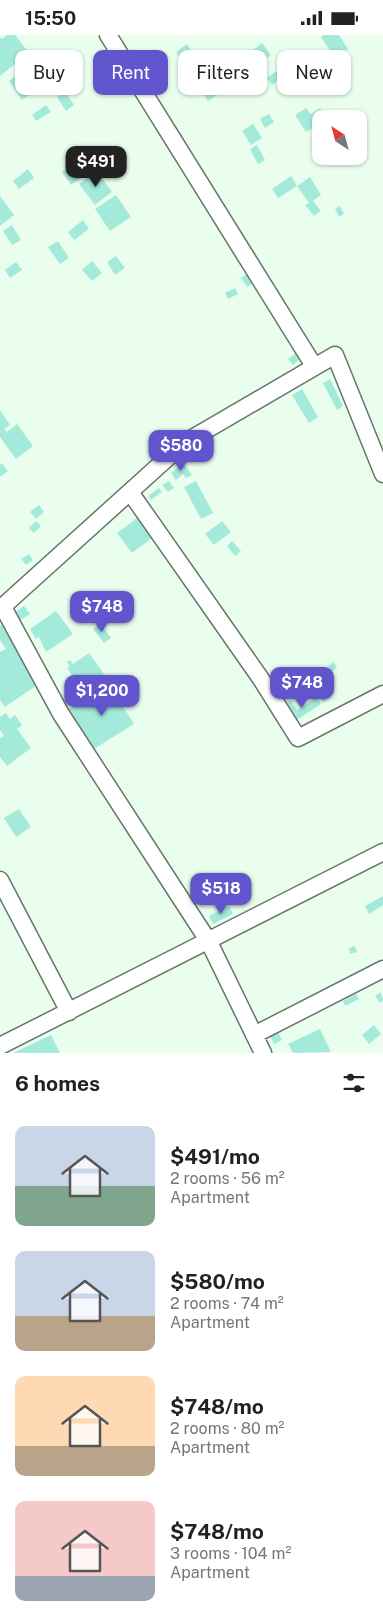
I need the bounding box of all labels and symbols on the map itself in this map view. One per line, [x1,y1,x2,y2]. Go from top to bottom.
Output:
north arrow [312,110,368,165]
pin: $491 [66,145,126,188]
pin: $580 [151,429,211,472]
pin: $748 [72,591,132,633]
pin: $748 [272,667,332,709]
pin: $1,200 [61,675,143,717]
pin: $518 [191,873,251,915]

